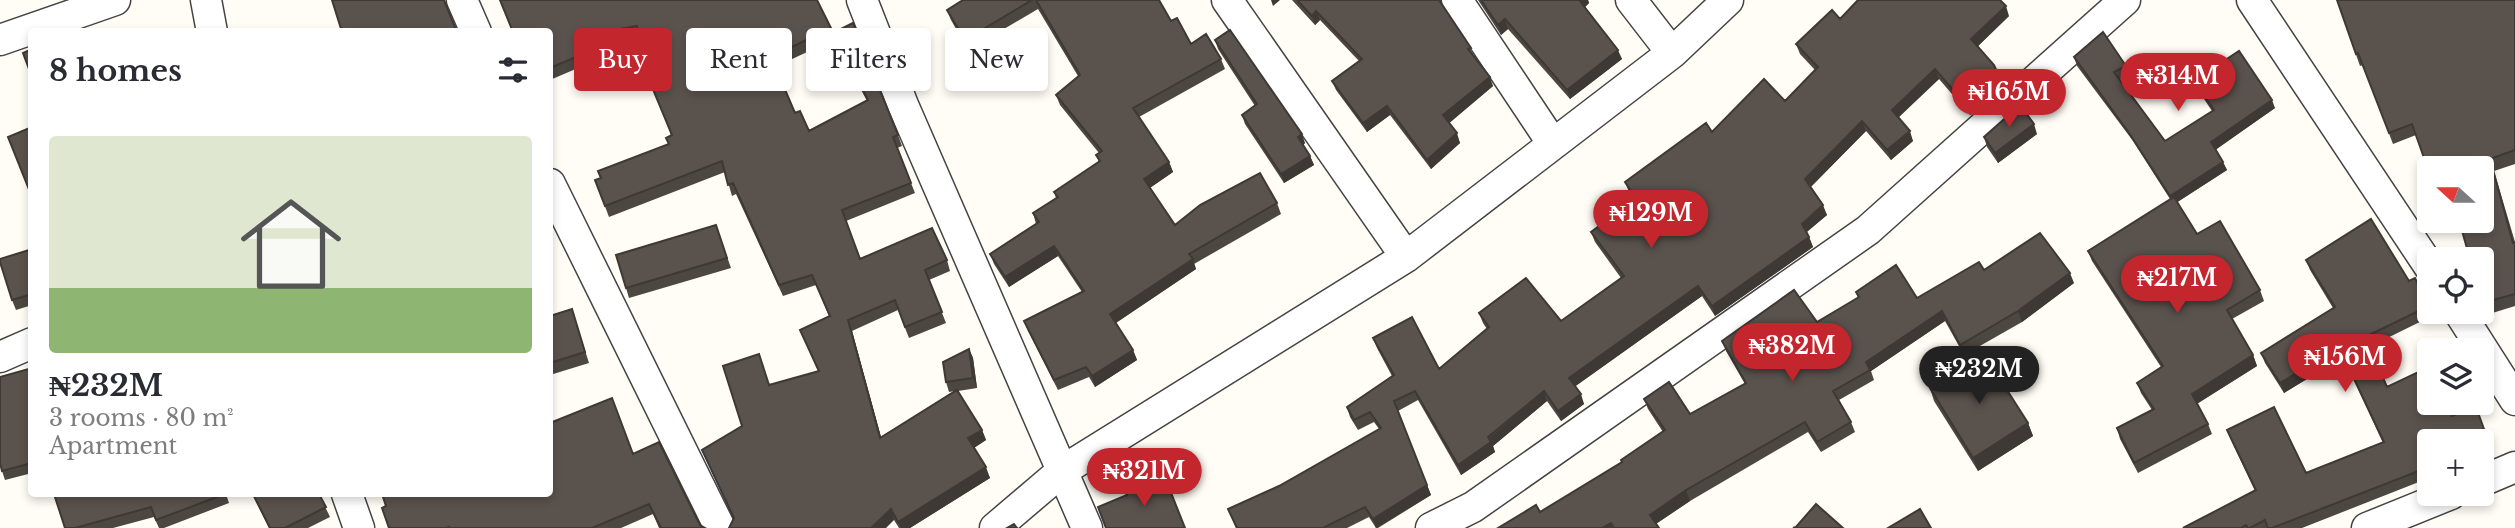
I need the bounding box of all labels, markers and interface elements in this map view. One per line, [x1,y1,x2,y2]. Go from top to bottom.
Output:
chip: Buy [574,28,672,91]
chip: Rent [686,28,792,91]
chip: Filters [806,28,931,91]
chip: New [945,28,1048,91]
icon: filters [494,51,532,89]
text: 8 homes [49,52,182,89]
pin: ₦314M [2129,54,2227,113]
text: ₦314M [2137,62,2219,90]
pin: ₦165M [1960,69,2058,129]
text: ₦165M [1968,78,2050,106]
north arrow [2417,156,2494,233]
map controls [2417,156,2494,506]
icon: home [228,181,354,307]
pin: ₦129M [1602,190,1700,250]
text: ₦129M [1609,199,1693,227]
button: locate [2417,247,2494,324]
pin: ₦217M [2128,256,2226,315]
text: ₦217M [2137,264,2217,292]
pin: ₦382M [1743,324,1841,383]
text: ₦382M [1748,332,1836,360]
pin: ₦156M [2296,334,2394,394]
button: layers [2417,338,2494,415]
text: ₦156M [2304,343,2386,371]
pin: ₦232M [1930,346,2028,406]
text: ₦232M [1935,355,2023,383]
text: ₦232M [49,367,163,404]
text: 3 rooms · 80 m² [49,404,234,432]
button: + [2417,429,2494,506]
text: Apartment [49,432,177,460]
pin: ₦321M [1095,448,1193,508]
text: ₦321M [1103,457,1185,485]

